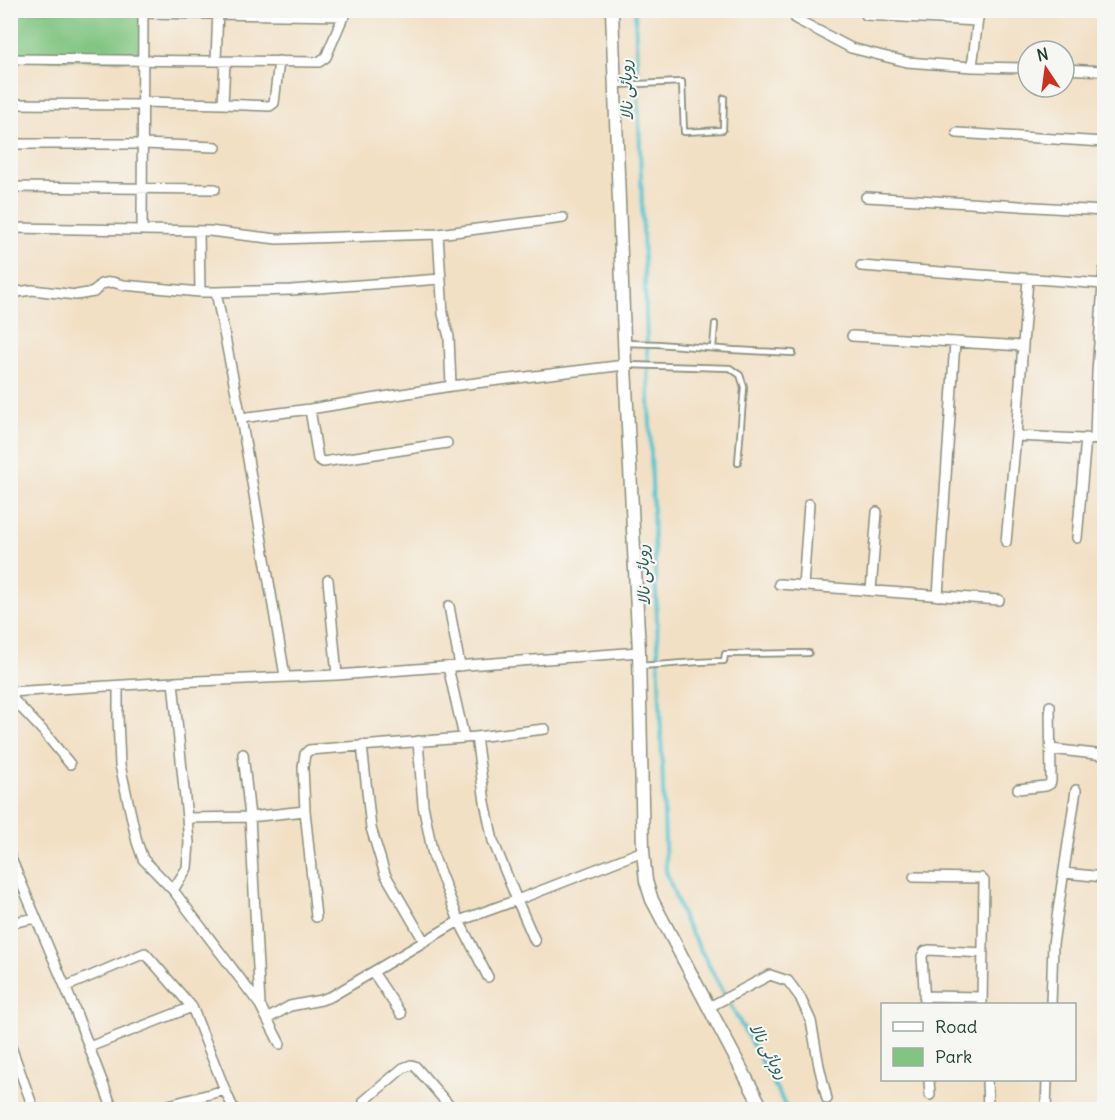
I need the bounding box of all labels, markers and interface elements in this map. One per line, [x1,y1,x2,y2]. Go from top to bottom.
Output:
north arrow [1016,39,1076,99]
text: N [1035,43,1050,65]
water label: روہائی نالا [615,59,640,121]
water label: روہائی نالا [632,544,657,606]
legend [881,1003,1076,1081]
text: Road [935,1015,978,1038]
water label: روہائی نالا [743,1019,793,1084]
text: Park [935,1045,972,1068]

